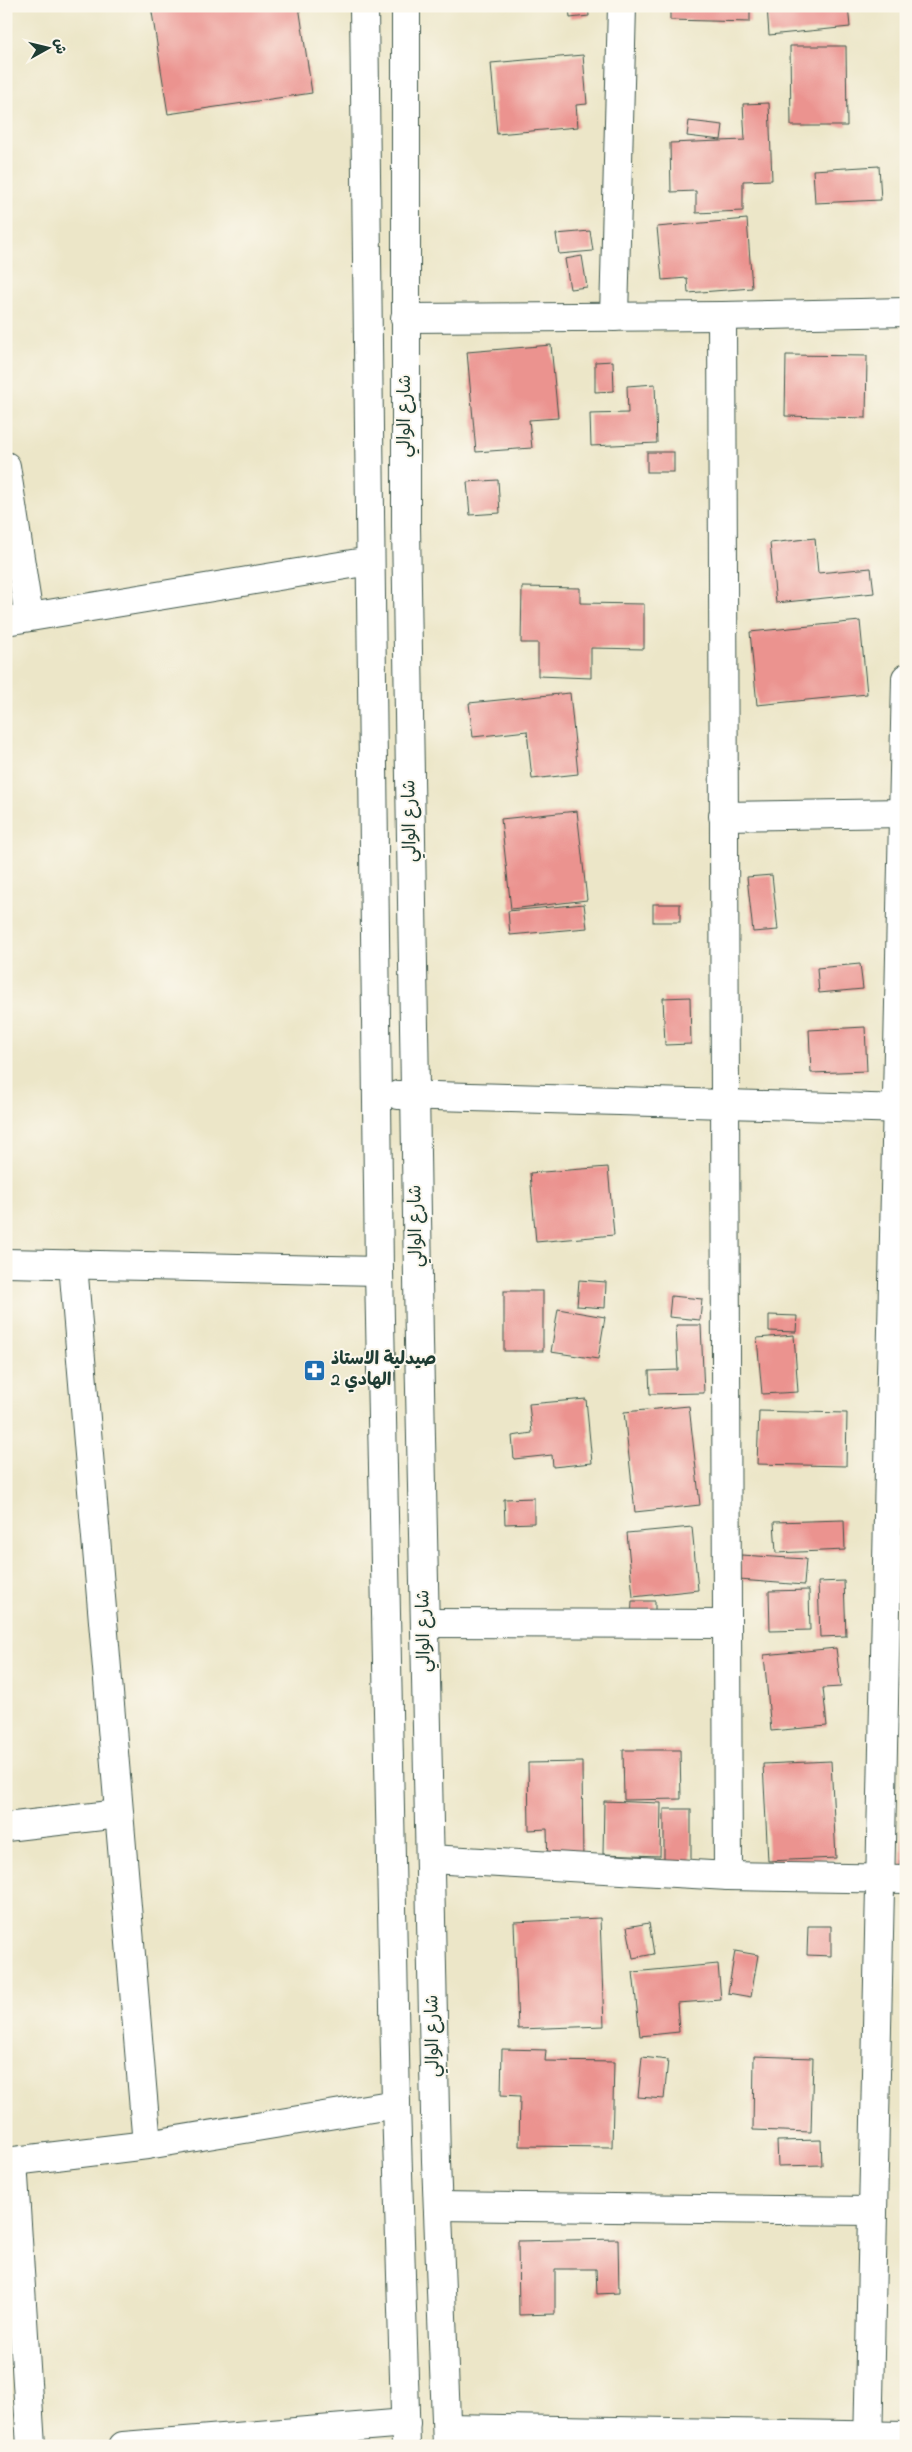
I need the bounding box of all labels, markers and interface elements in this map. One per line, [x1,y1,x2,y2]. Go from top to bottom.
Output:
north arrow [22,22,72,72]
text: ش [48,37,71,55]
street label: شارع الوالي [393,375,420,457]
street label: شارع الوالي [397,779,426,863]
street label: شارع الوالي [403,1184,432,1268]
place label: صيدلية الاستاذ الهادي 2 [330,1347,436,1394]
pharmacy icon: صيدلية الاستاذ الهادي 2 [303,1358,327,1382]
street label: شارع الوالي [411,1589,440,1673]
street label: شارع الوالي [420,1994,449,2078]

